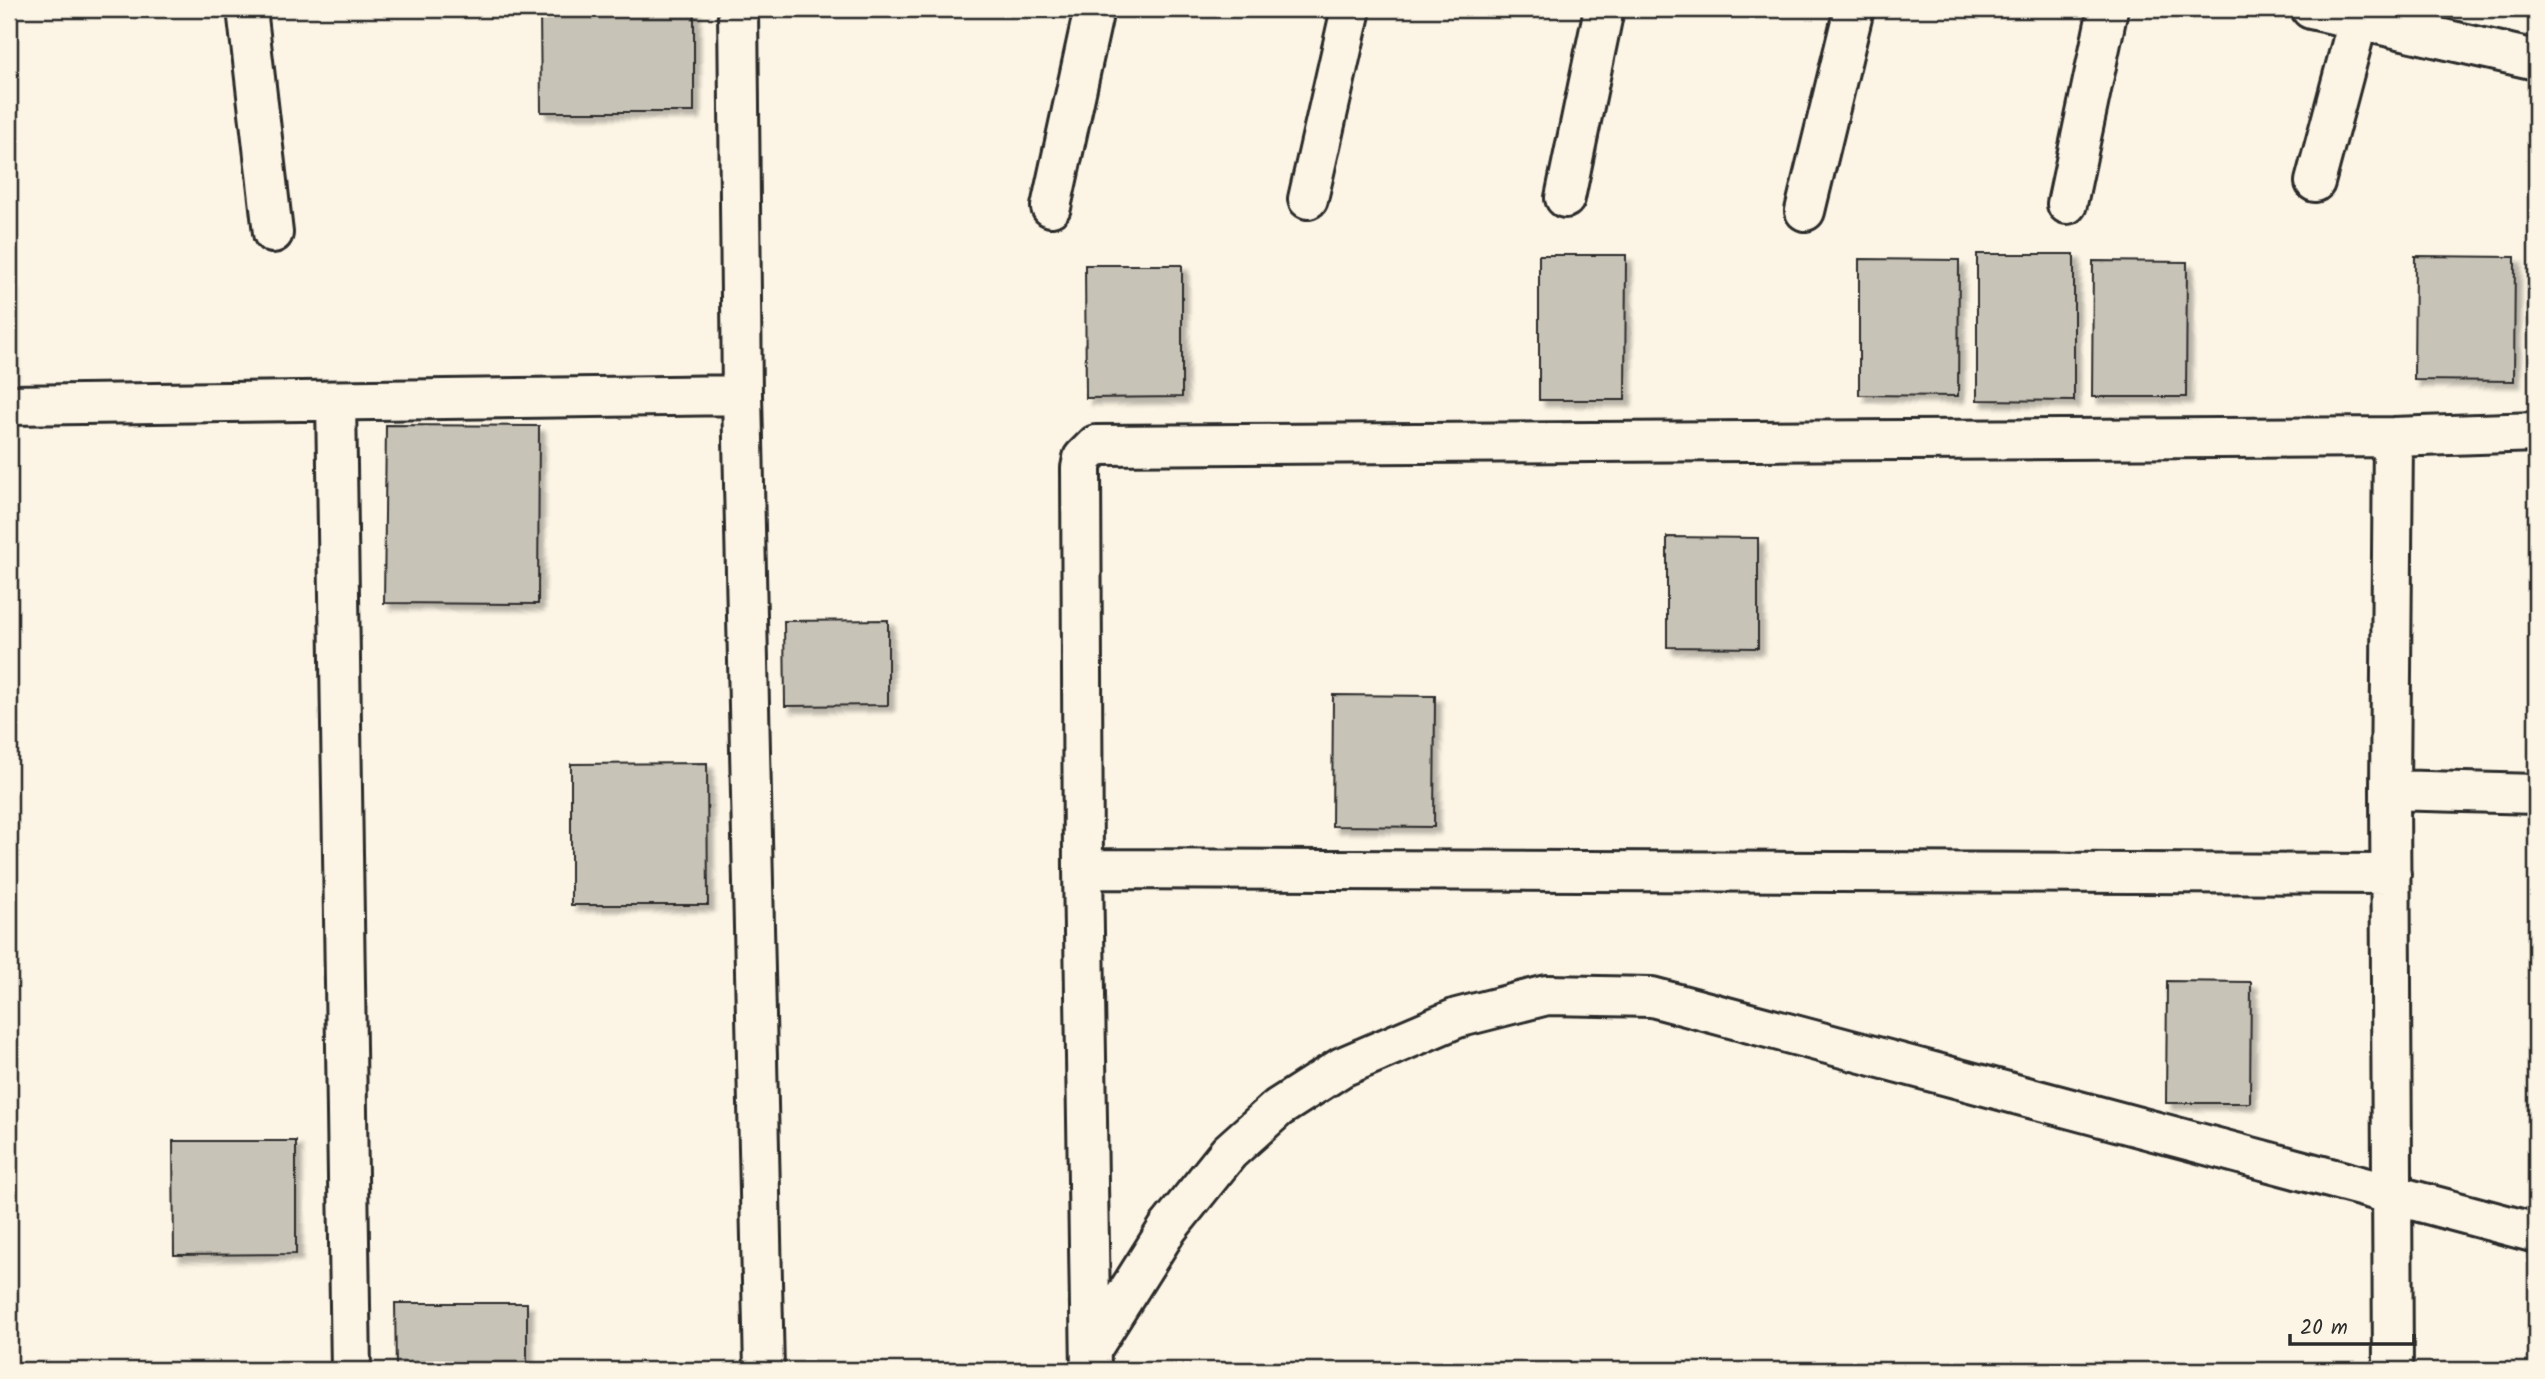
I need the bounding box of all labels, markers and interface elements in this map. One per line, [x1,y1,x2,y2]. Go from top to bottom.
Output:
scale bar [2290,1302,2414,1346]
text: 20 m [2300,1312,2348,1345]

